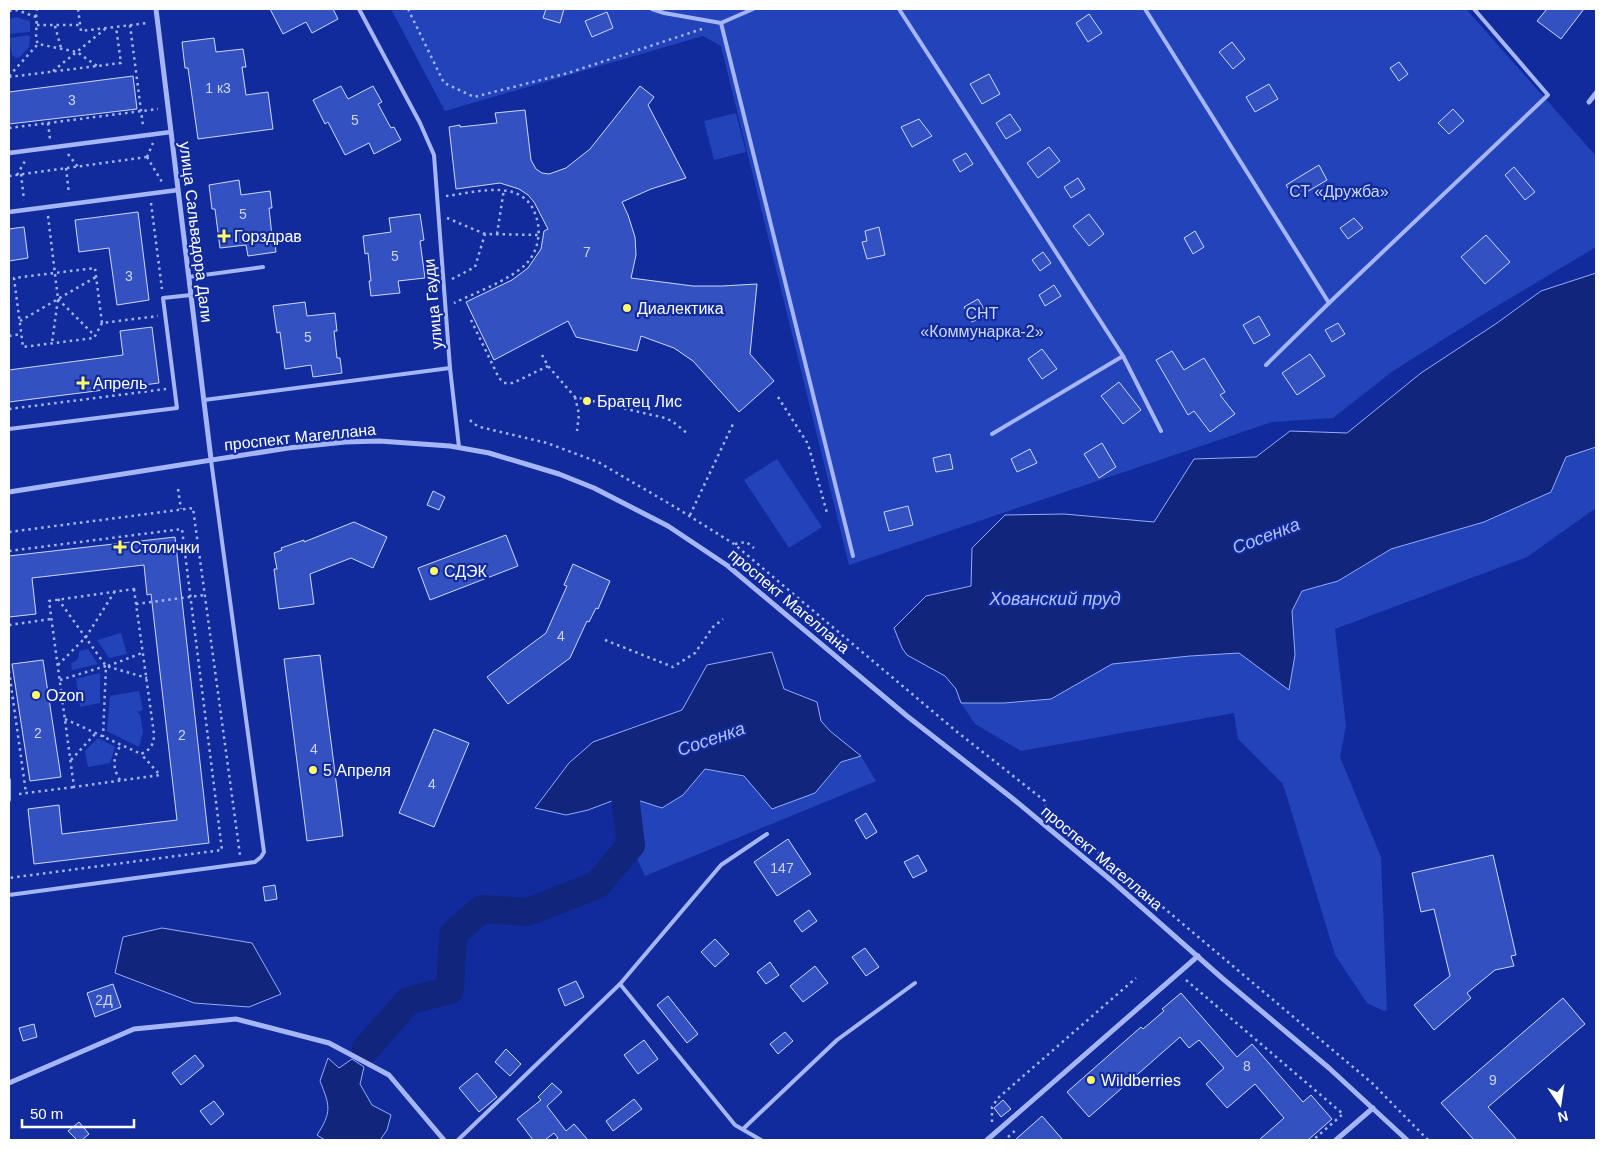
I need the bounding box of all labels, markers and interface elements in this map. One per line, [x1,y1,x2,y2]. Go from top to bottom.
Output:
house number: 1 к3 [205,80,231,96]
house number: 3 [68,92,76,108]
house number: 5 [351,112,359,128]
street label: улица Сальвадора Дали [176,140,216,324]
park label: СТ «Дружба» [1289,183,1389,200]
house number: 5 [239,206,247,222]
place label: Горздрав [234,228,302,245]
marker: Горздрав [218,230,230,242]
house number: 7 [583,244,591,260]
house number: 5 [391,248,399,264]
street label: улица Гауди [421,258,445,350]
house number: 3 [125,268,133,284]
place label: Диалектика [637,300,724,317]
marker: Диалектика [621,302,633,314]
park label: СНТ «Коммунарка-2» [920,305,1044,340]
house number: 5 [304,329,312,345]
place label: Апрель [93,375,147,392]
marker: Апрель [77,377,89,389]
place label: Братец Лис [597,393,682,410]
marker: Братец Лис [581,395,593,407]
street label: проспект Магеллана [223,421,377,453]
water label: Сосенка [1230,514,1302,558]
place label: Столички [130,539,200,556]
marker: Столички [114,541,126,553]
street label: проспект Магеллана [725,545,853,657]
place label: СДЭК [444,563,488,580]
marker: СДЭК [428,565,440,577]
water label: Хованский пруд [988,589,1121,609]
house number: 4 [557,628,565,644]
place label: Ozon [46,687,84,704]
marker: Ozon [30,689,42,701]
water label: Сосенка [674,718,748,760]
house number: 2 [34,725,42,741]
house number: 2 [178,727,186,743]
house number: 4 [310,741,318,757]
place label: 5 Апреля [323,762,391,779]
marker: 5 Апреля [307,764,319,776]
house number: 4 [428,776,436,792]
street label: проспект Магеллана [1038,802,1166,914]
house number: 147 [770,860,794,876]
house number: 2Д [95,992,113,1008]
house number: 8 [1243,1058,1251,1074]
place label: Wildberries [1101,1072,1181,1089]
house number: 9 [1489,1072,1497,1088]
marker: Wildberries [1085,1074,1097,1086]
north arrow [1535,1079,1585,1129]
scale bar [22,1096,135,1128]
text: 50 m [30,1105,63,1122]
text: N [1556,1108,1570,1126]

